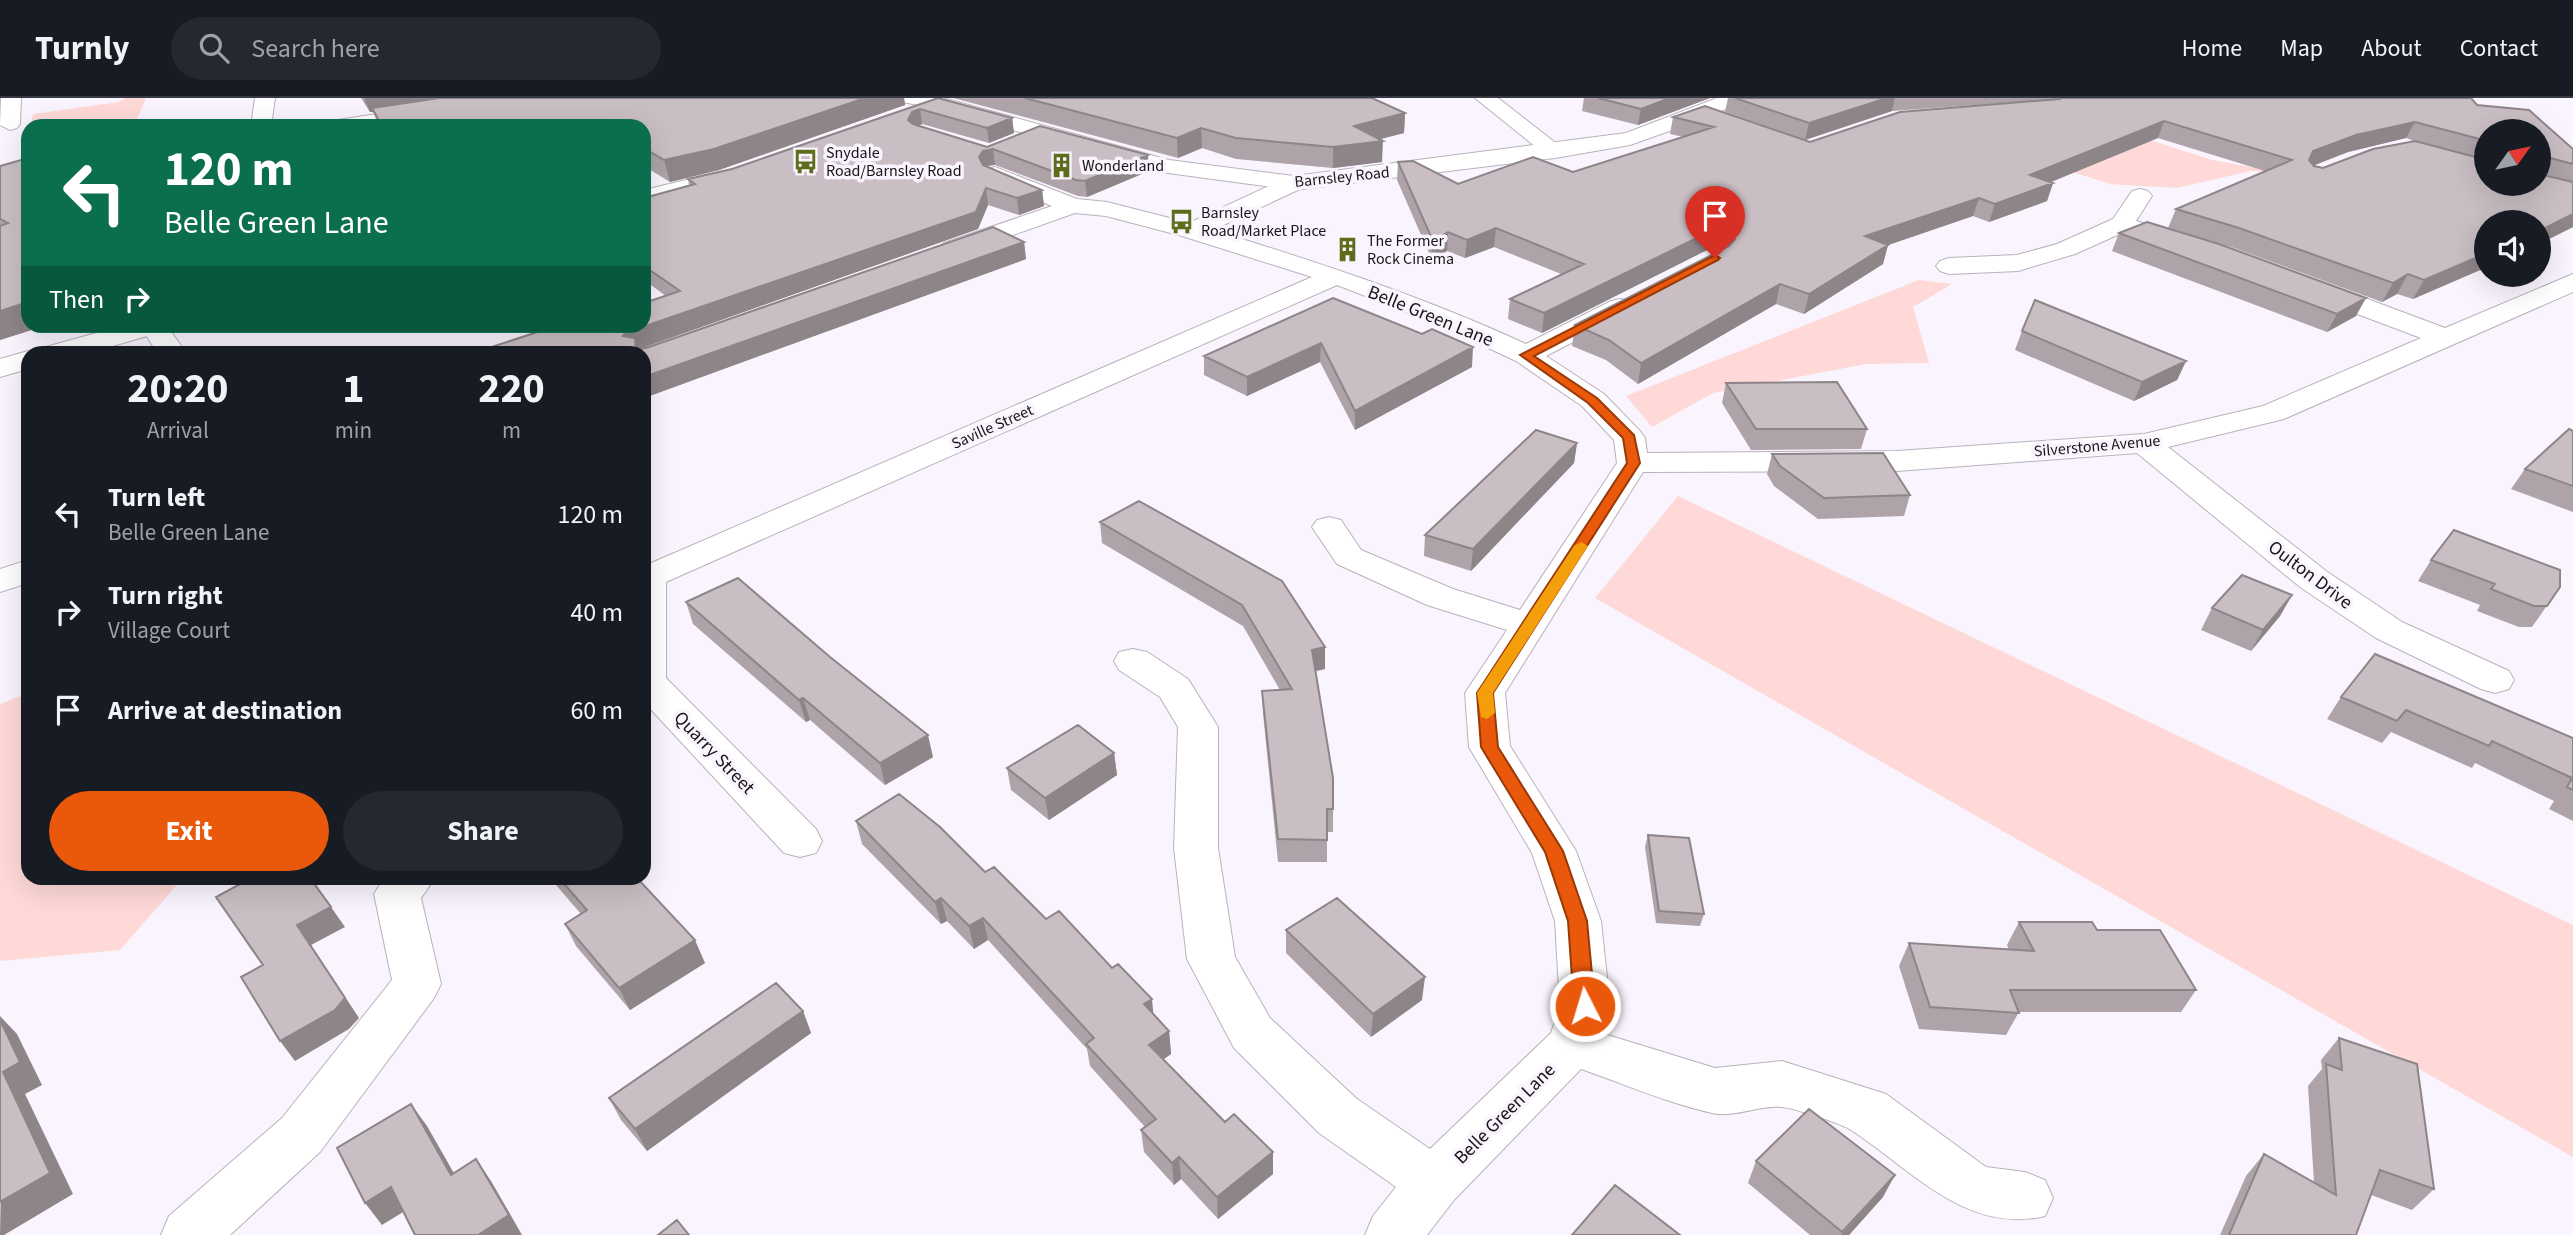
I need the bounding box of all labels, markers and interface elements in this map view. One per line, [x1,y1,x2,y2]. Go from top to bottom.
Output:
search box [171,17,661,80]
text: Turnly [35,25,129,72]
icon: search [195,29,233,67]
text: Search here [251,30,380,67]
text: Home [2182,31,2242,66]
text: Map [2280,31,2323,66]
text: About [2361,31,2422,66]
text: Contact [2460,31,2538,66]
north arrow [2474,119,2552,196]
map controls [2474,119,2551,287]
text: 120 m [164,135,293,205]
place label: Snydale Road/Barnsley Road [826,142,962,182]
icon: left [49,147,140,238]
bus stop icon: Snydale Road/Barnsley Road [792,147,820,175]
building icon: Wonderland [1048,151,1076,179]
place label: Wonderland [1082,155,1164,177]
street label: Barnsley Road [1293,161,1391,193]
pin [1685,186,1745,258]
icon: arrive [1696,197,1734,235]
text: Belle Green Lane [164,200,389,246]
place label: Barnsley Road/Market Place [1201,202,1326,242]
bus stop icon: Barnsley Road/Market Place [1167,207,1195,235]
button: sound [2474,210,2551,287]
place label: The Former Rock Cinema [1367,230,1454,270]
building icon: The Former Rock Cinema [1333,235,1361,263]
street label: Belle Green Lane [1364,279,1497,354]
icon: right [118,280,156,318]
text: Then [49,281,104,318]
text: 20:20 [127,359,229,419]
text: 1 [342,359,364,419]
text: 220 [478,359,545,419]
street label: Saville Street [948,399,1037,455]
text: Arrival [147,414,209,447]
text: min [335,414,372,447]
text: m [502,414,521,447]
street label: Silverstone Avenue [2033,430,2161,462]
text: Turn left [108,479,205,516]
icon: left [49,495,87,533]
text: 120 m [557,496,623,533]
text: Belle Green Lane [108,516,269,549]
street label: Oulton Drive [2262,534,2358,616]
text: Turn right [108,577,223,614]
icon: right [49,593,87,631]
text: 40 m [570,594,623,631]
text: Village Court [108,614,230,647]
icon: arrive [49,691,87,729]
text: Arrive at destination [108,692,342,729]
text: 60 m [570,692,623,729]
street label: Quarry Street [667,705,761,801]
button: Exit [49,791,329,871]
button: Share [343,791,623,871]
position arrow [1548,969,1622,1043]
street label: Belle Green Lane [1448,1057,1562,1171]

